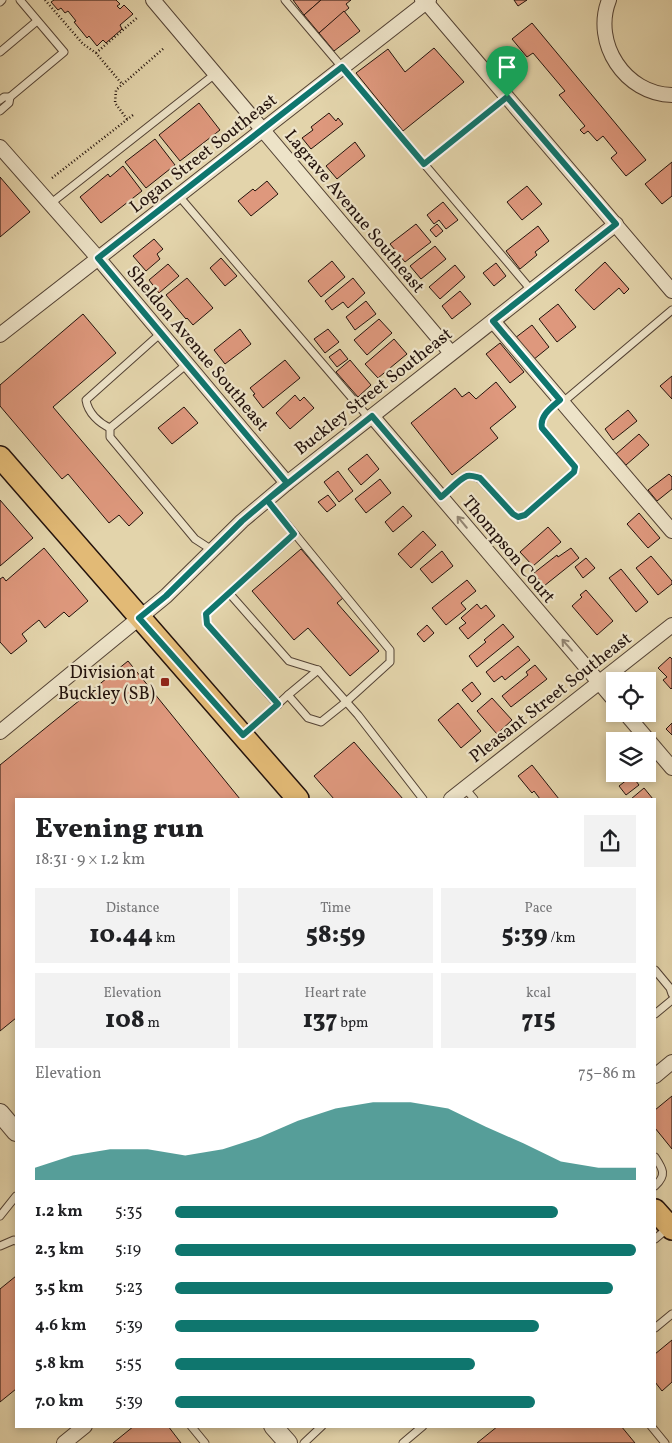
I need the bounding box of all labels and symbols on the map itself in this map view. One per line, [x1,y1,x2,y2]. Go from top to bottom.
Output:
pin [486,46,528,97]
street label: Logan Street Southeast [125,89,283,220]
street label: Lagrave Avenue Southeast [278,125,430,299]
street label: Sheldon Avenue Southeast [120,261,274,437]
street label: Buckley Street Southeast [290,323,458,462]
street label: Thompson Court [455,491,560,609]
one-way arrow [457,516,468,529]
street label: Pleasant Street Southeast [465,627,637,770]
one-way arrow [562,639,573,652]
place label: Division at Buckley (SB) [58,661,155,707]
marker: Division at Buckley (SB) [159,676,171,688]

